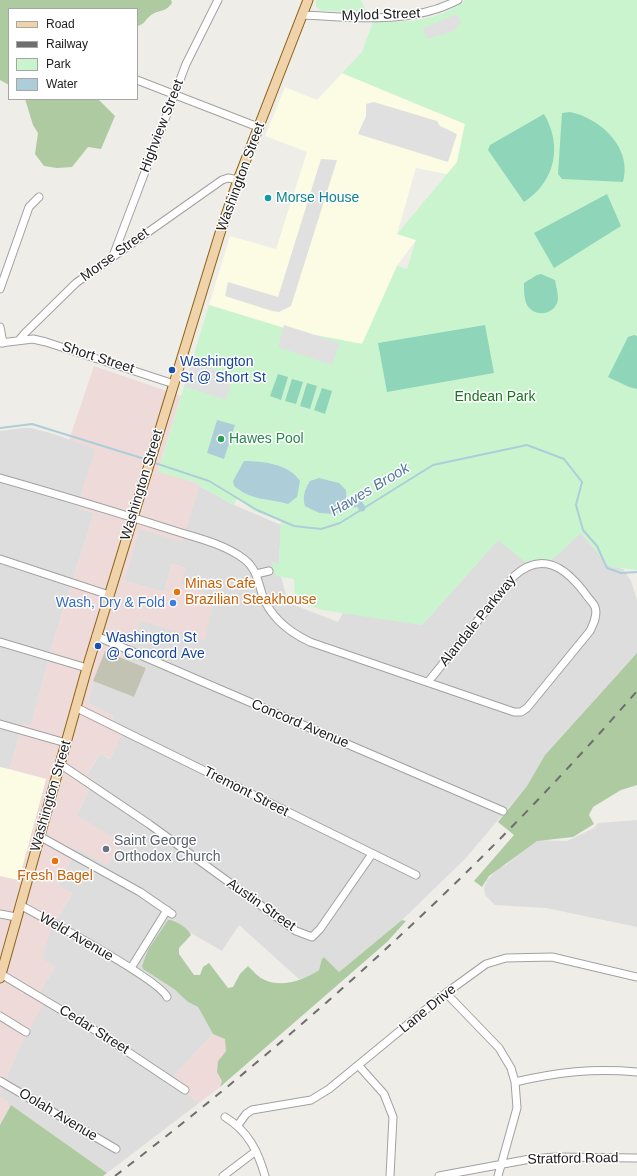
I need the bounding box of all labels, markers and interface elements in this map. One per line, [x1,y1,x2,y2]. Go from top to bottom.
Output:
street label: Mylod Street [341,5,421,25]
legend [8,8,138,100]
text: Road [46,17,75,31]
text: Railway [46,37,88,51]
text: Park [46,57,71,71]
text: Water [46,77,78,91]
street label: Highview Street [137,77,187,175]
street label: Washington Street [213,120,269,234]
place label: Morse House [276,190,359,206]
marker: Morse House [263,193,273,203]
street label: Morse Street [78,225,152,285]
street label: Short Street [60,338,136,378]
place label: Washington St @ Short St [180,354,266,386]
marker: Washington St @ Short St [167,365,177,375]
park label: Endean Park [455,389,535,405]
street label: Washington Street [117,428,167,542]
place label: Hawes Pool [229,431,304,447]
marker: Hawes Pool [216,434,226,444]
water label: Hawes Brook [327,459,413,521]
street label: Alandale Parkway [436,572,520,670]
place label: Minas Cafe Brazilian Steakhouse [185,576,317,608]
marker: Minas Cafe Brazilian Steakhouse [172,587,182,597]
place label: Wash, Dry & Fold [56,595,165,611]
marker: Wash, Dry & Fold [168,598,178,608]
place label: Washington St @ Concord Ave [106,630,205,662]
marker: Washington St @ Concord Ave [93,641,103,651]
street label: Concord Avenue [249,696,351,752]
street label: Washington Street [27,739,75,853]
street label: Tremont Street [201,763,291,821]
place label: Saint George Orthodox Church [114,833,221,866]
marker: Saint George Orthodox Church [101,844,111,854]
marker: Fresh Bagel [50,856,60,866]
place label: Fresh Bagel [17,868,93,884]
street label: Austin Street [223,875,299,935]
street label: Weld Avenue [36,909,116,965]
street label: Lane Drive [396,981,460,1037]
street label: Cedar Street [56,1002,132,1058]
street label: Oolah Avenue [16,1085,100,1145]
street label: Stratford Road [527,1150,619,1168]

